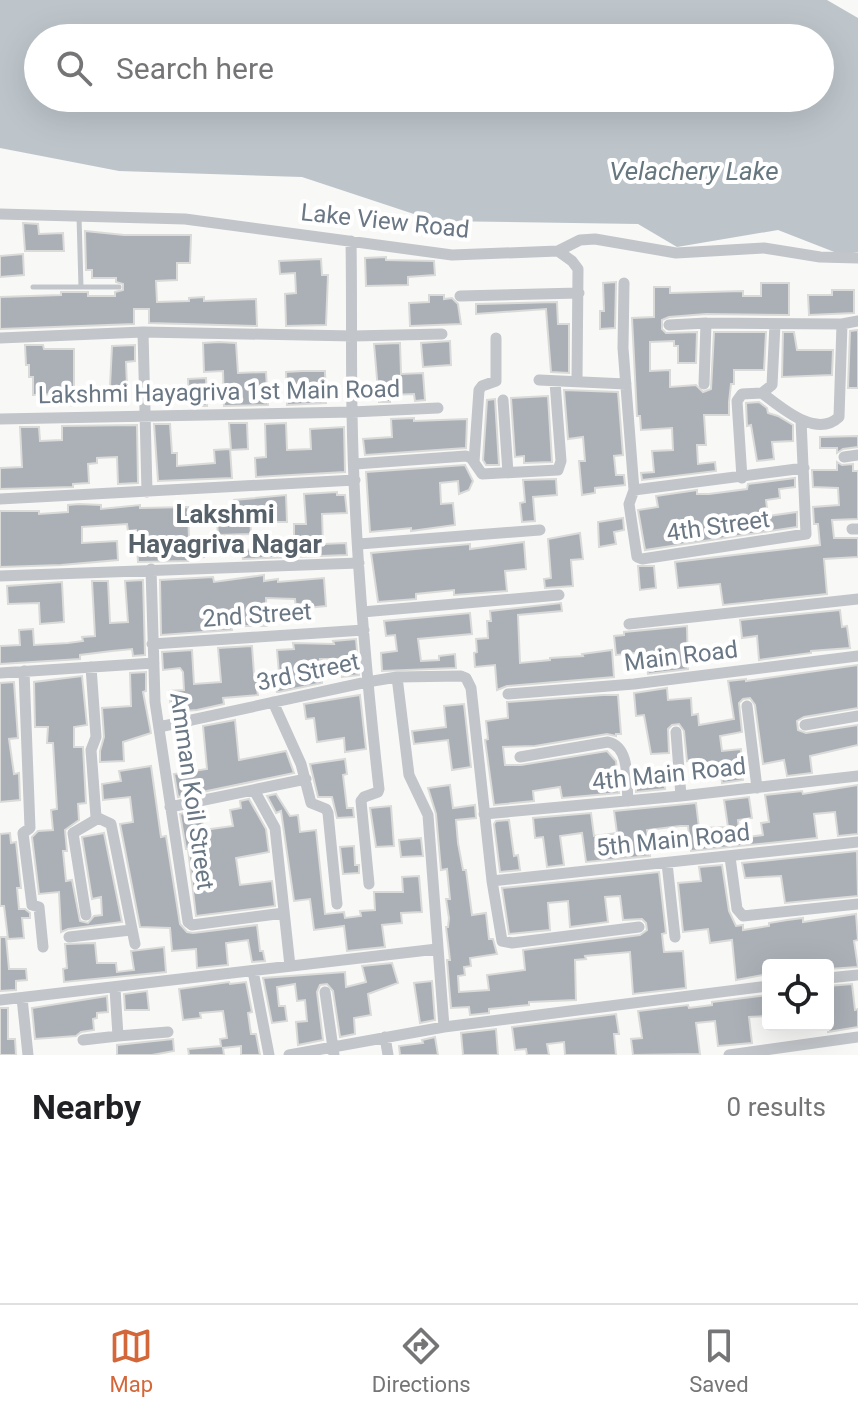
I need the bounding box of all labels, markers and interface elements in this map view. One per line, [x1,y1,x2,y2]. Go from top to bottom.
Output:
search box [24,24,834,112]
icon: search [52,46,96,90]
text: Search here [116,51,274,86]
water label: Velachery Lake [609,156,779,186]
street label: Lake View Road [299,198,471,244]
street label: Lakshmi Hayagriva 1st Main Road [38,375,400,409]
district label: Lakshmi Hayagriva Nagar [128,499,322,559]
street label: 4th Street [665,505,772,547]
street label: 2nd Street [201,597,313,633]
street label: Main Road [623,635,739,677]
street label: 3rd Street [254,647,362,697]
street label: Amman Koil Street [164,690,220,892]
street label: 4th Main Road [591,752,747,796]
street label: 5th Main Road [595,818,751,862]
map controls [762,959,834,1031]
button: locate [762,959,834,1031]
text: Nearby [32,1087,141,1127]
text: 0 results [727,1092,826,1122]
tab: Map [109,1324,153,1397]
tab: Directions [372,1324,471,1397]
tab: Saved [689,1324,749,1397]

